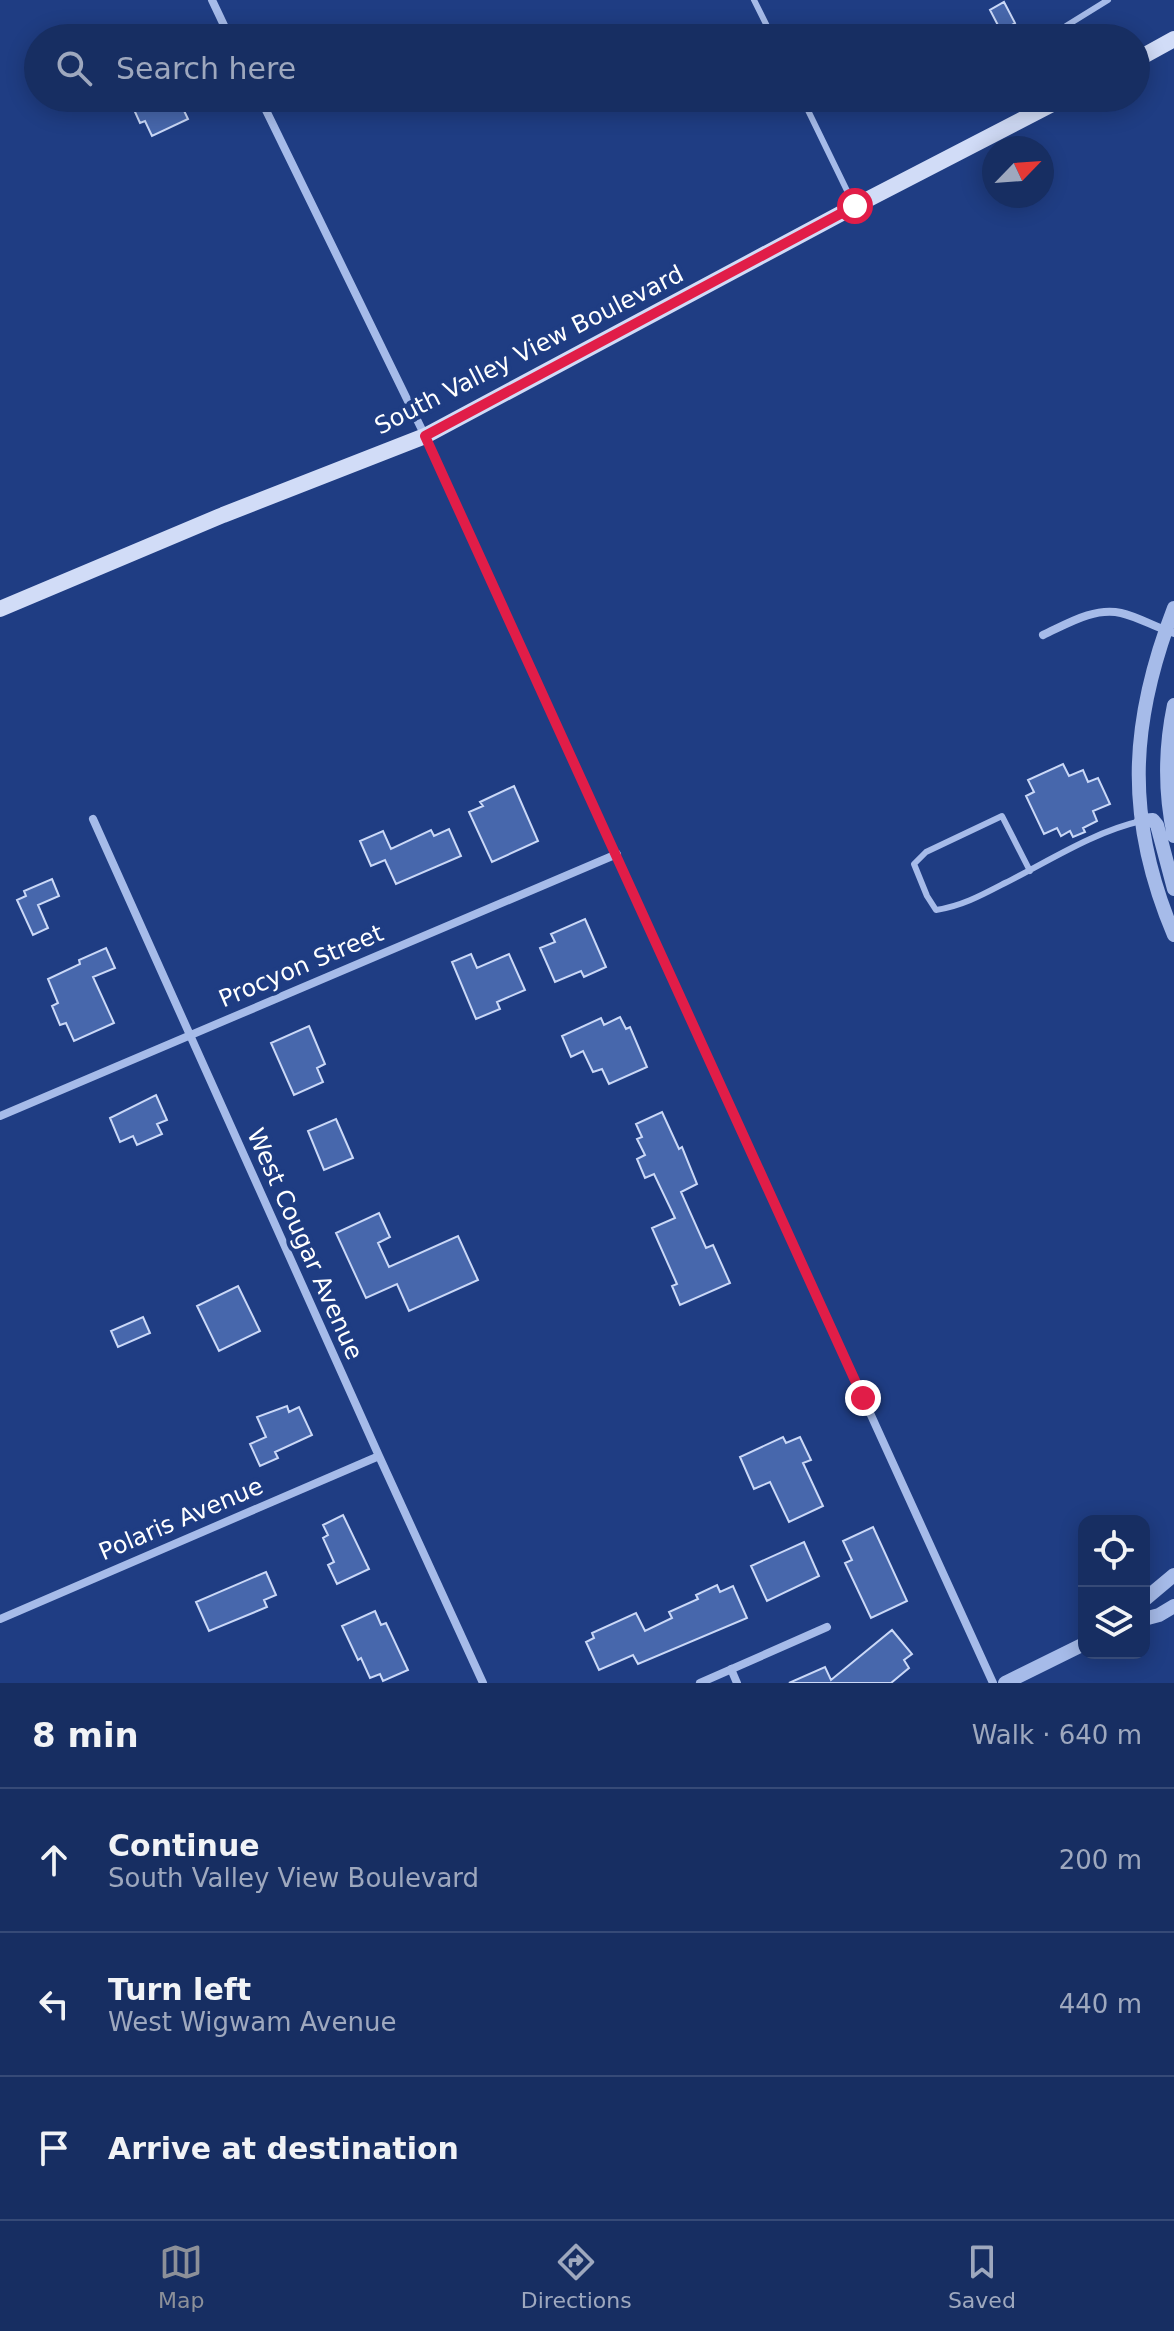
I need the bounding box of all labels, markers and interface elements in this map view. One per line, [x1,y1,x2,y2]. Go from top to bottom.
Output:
search box [24,24,1150,112]
icon: search [52,46,96,90]
text: Search here [116,51,296,86]
north arrow [982,136,1054,208]
route start [837,188,873,224]
street label: South Valley View Boulevard [370,260,688,440]
street label: Procyon Street [215,919,387,1013]
street label: West Cougar Avenue [241,1124,369,1364]
route end [845,1380,881,1416]
street label: Polaris Avenue [95,1472,267,1566]
map controls [1078,1515,1150,1659]
button: locate [1078,1515,1150,1587]
button: layers [1078,1587,1150,1659]
text: 8 min [32,1715,139,1755]
text: Walk · 640 m [972,1720,1142,1750]
text: Continue [108,1828,260,1863]
icon: ahead [32,1838,76,1882]
text: 200 m [1059,1845,1142,1875]
text: South Valley View Boulevard [108,1863,479,1893]
text: Turn left [108,1972,251,2007]
icon: left [32,1982,76,2026]
text: 440 m [1059,1989,1142,2019]
text: West Wigwam Avenue [108,2007,396,2037]
icon: arrive [32,2126,76,2170]
text: Arrive at destination [108,2131,459,2166]
tab: Map [158,2240,205,2313]
tab: Directions [521,2240,632,2313]
tab: Saved [948,2240,1016,2313]

